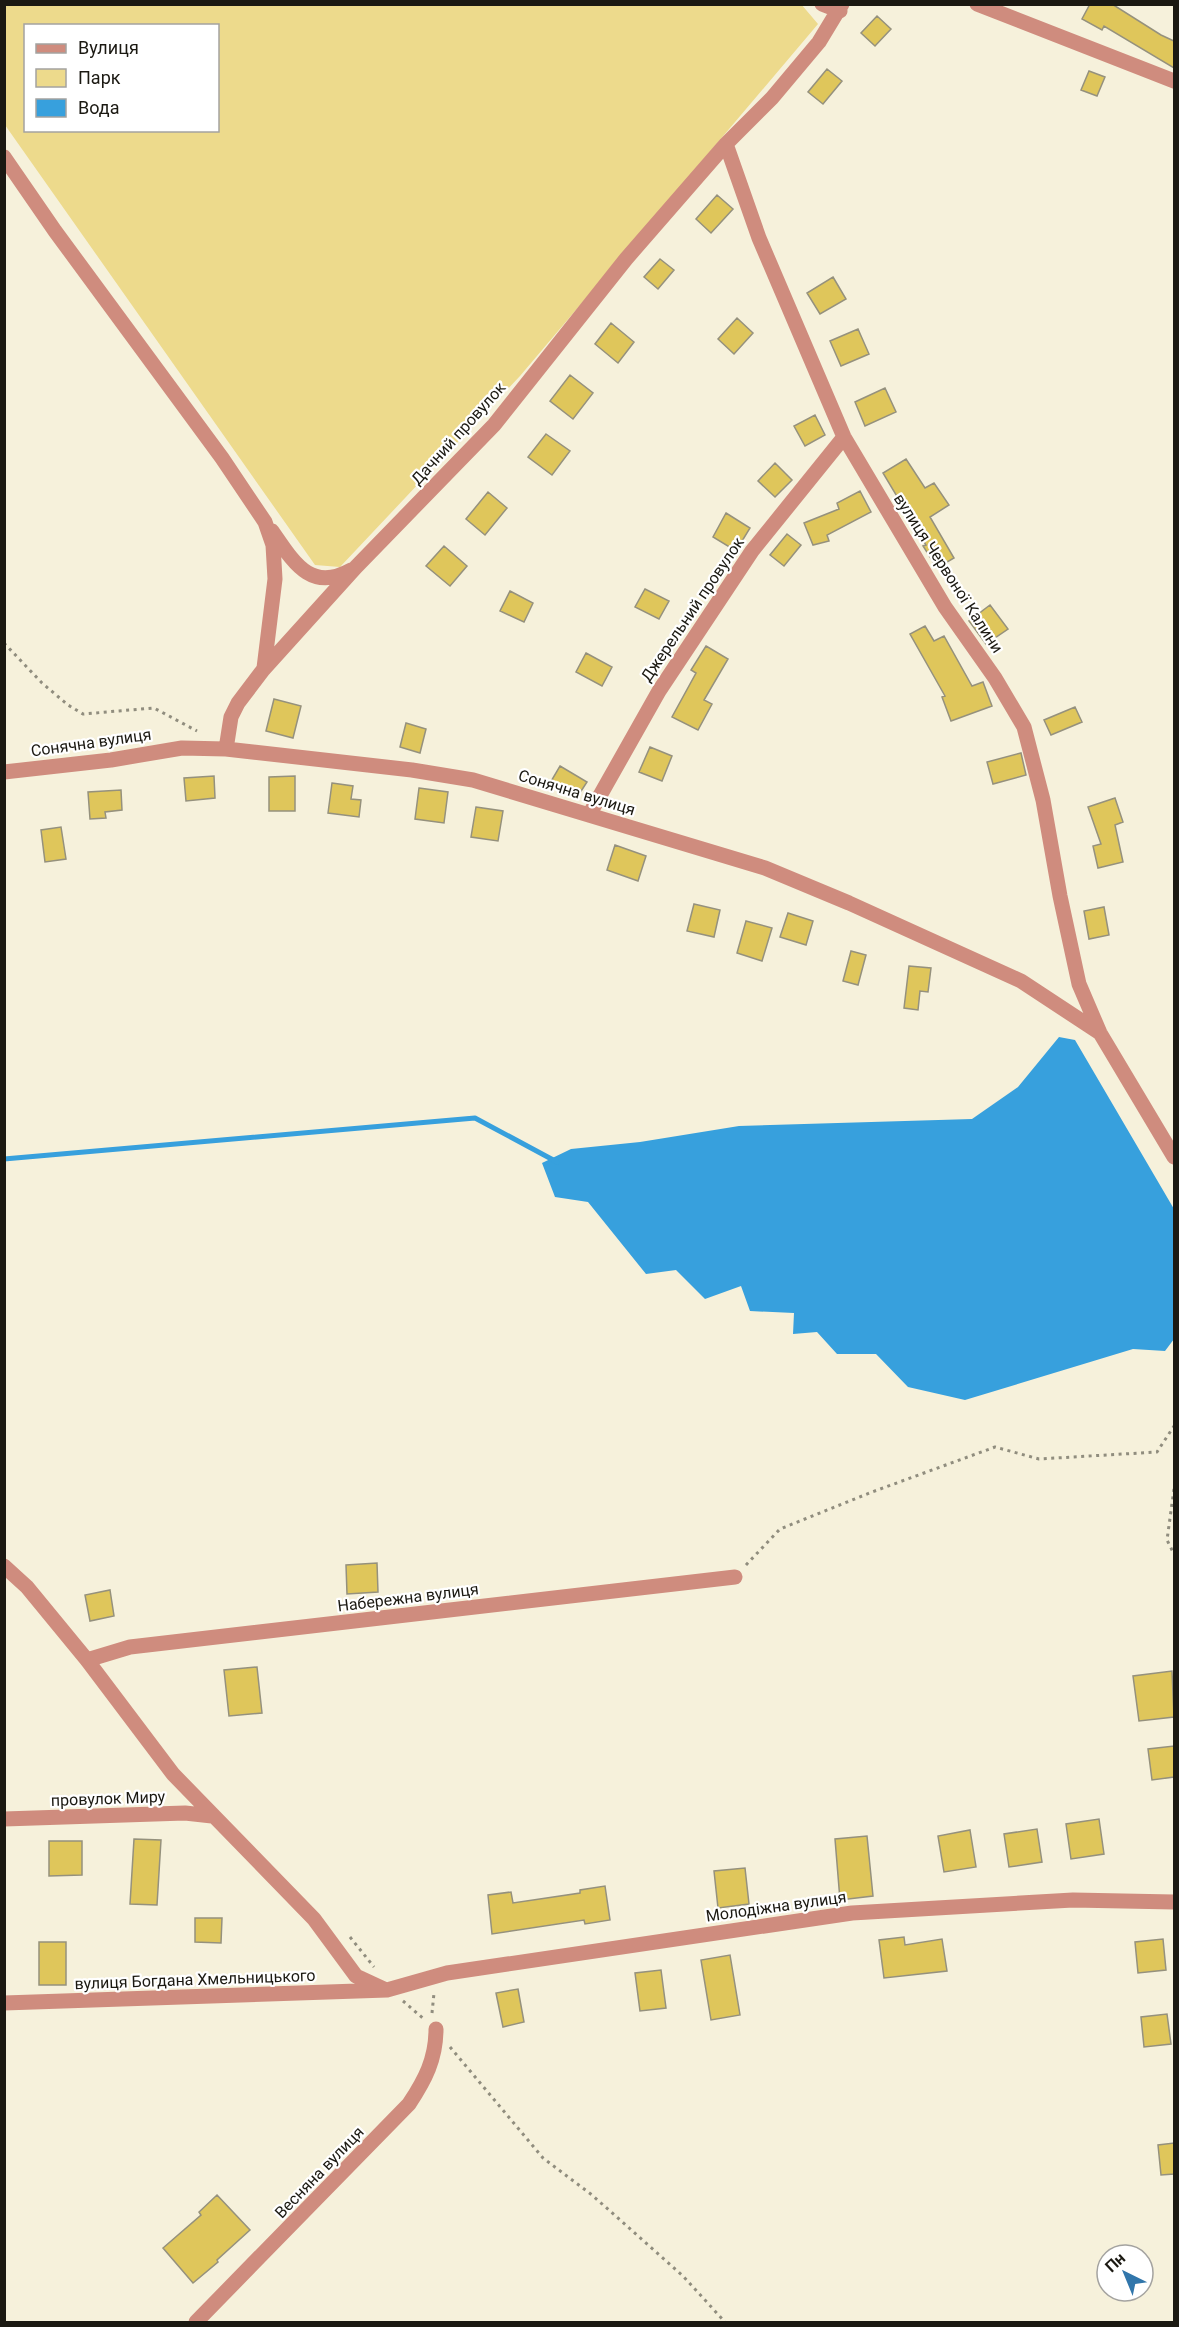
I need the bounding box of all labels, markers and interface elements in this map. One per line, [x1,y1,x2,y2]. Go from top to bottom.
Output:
legend [24,24,219,132]
text: Вулиця [78,37,139,58]
text: Парк [78,67,121,88]
text: Вода [78,97,120,118]
street label: Дачний провулок [407,378,510,489]
street label: вулиця Червоної Калини [890,490,1007,656]
street label: Джерельний провулок [637,533,748,685]
street label: Сонячна вулиця [30,725,152,760]
street label: Сонячна вулиця [516,766,638,819]
street label: Набережна вулиця [336,1579,480,1616]
street label: провулок Миру [51,1787,166,1810]
street label: Молодіжна вулиця [705,1887,848,1926]
street label: вулиця Богдана Хмельницького [74,1966,316,1993]
street label: Весняна вулиця [271,2123,368,2222]
north arrow [1095,2243,1155,2303]
text: Пн [1101,2248,1129,2276]

